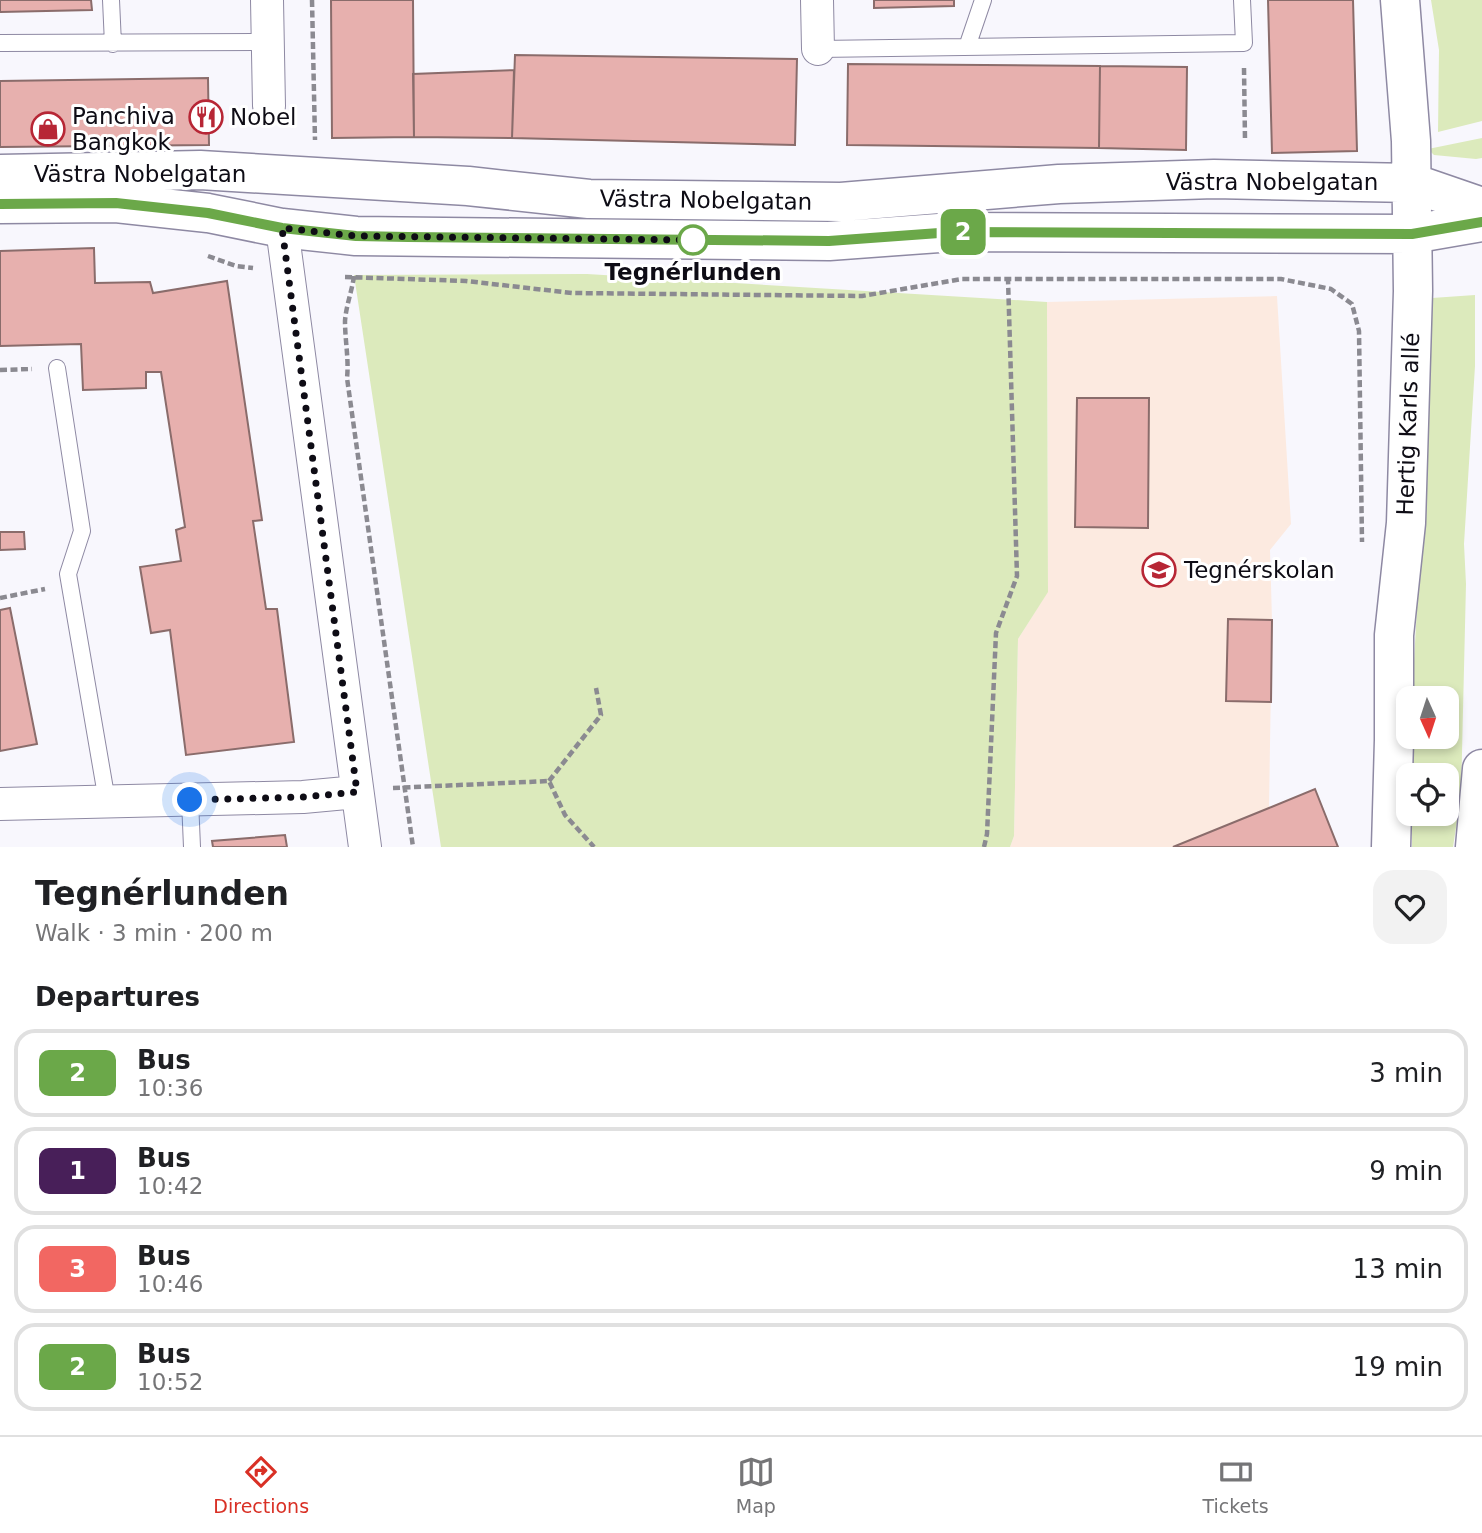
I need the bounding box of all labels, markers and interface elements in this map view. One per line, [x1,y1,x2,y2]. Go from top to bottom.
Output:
restaurant icon: Nobel [187,98,225,136]
place label: Panchiva Bangkok [72,103,175,155]
place label: Nobel [230,104,296,130]
shop icon: Panchiva Bangkok [29,110,67,148]
street label: Västra Nobelgatan [34,161,246,187]
street label: Västra Nobelgatan [1166,169,1378,195]
street label: Västra Nobelgatan [599,185,813,215]
line badge: 2 [940,209,986,255]
text: 2 [955,218,971,246]
marker: Tegnérlunden [678,225,708,255]
place label: Tegnérlunden [604,259,782,285]
street label: Hertig Karls allé [1392,332,1424,516]
school or university icon: Tegnérskolan [1140,551,1178,589]
place label: Tegnérskolan [1183,557,1335,583]
north arrow [1396,686,1460,749]
map controls [1396,686,1459,826]
button: locate [1396,763,1459,826]
your location [172,782,207,817]
button: heart [1373,870,1447,944]
text: Tegnérlunden [35,874,289,913]
text: Walk · 3 min · 200 m [35,920,273,946]
text: Departures [35,982,200,1012]
text: Bus [137,1045,191,1075]
text: 3 min [1369,1058,1443,1088]
text: 2 [69,1059,86,1087]
text: 10:36 [137,1075,203,1101]
text: Bus [137,1143,191,1173]
text: 9 min [1369,1156,1443,1186]
text: 1 [69,1157,86,1185]
text: 10:42 [137,1173,203,1199]
text: Bus [137,1241,191,1271]
text: 13 min [1353,1254,1443,1284]
text: 3 [69,1255,86,1283]
text: 10:46 [137,1271,203,1297]
text: Bus [137,1339,191,1369]
text: 19 min [1353,1352,1443,1382]
text: 2 [69,1353,86,1381]
text: 10:52 [137,1369,203,1395]
tab: Directions [213,1453,309,1517]
tab: Map [736,1453,776,1517]
tab: Tickets [1203,1453,1269,1517]

